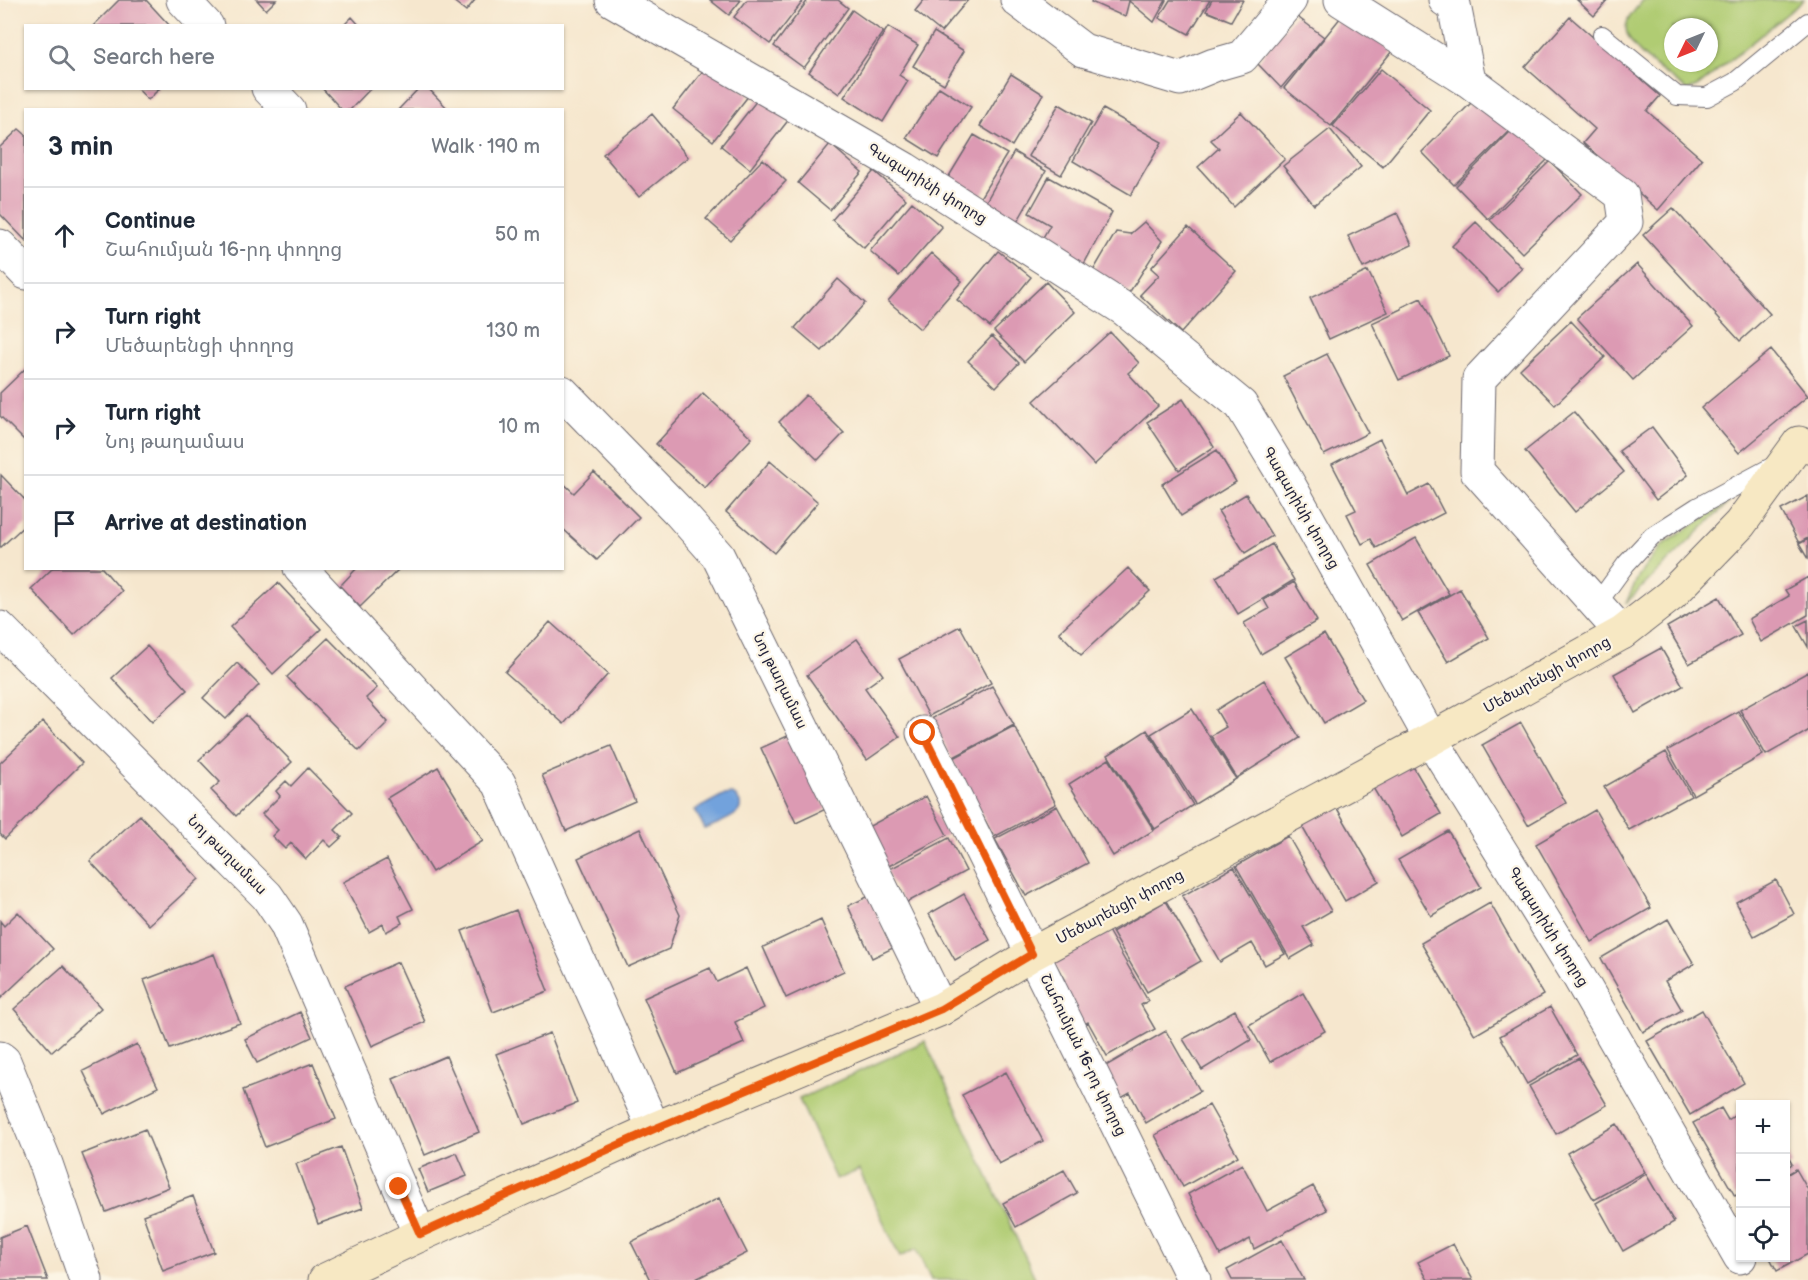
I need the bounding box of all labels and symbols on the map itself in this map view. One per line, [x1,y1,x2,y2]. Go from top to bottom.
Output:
north arrow [1664,18,1718,72]
street label: Գագարինի փողոց [863,139,991,229]
street label: Գագարինի փողոց [1258,444,1344,572]
street label: Նոյ թաղամաս [748,630,812,732]
street label: Մեծարենցի փողոց [1480,632,1614,718]
route start [909,719,935,745]
street label: Նոյ թաղամաս [183,811,271,899]
street label: Գագարինի փողոց [1503,863,1593,991]
street label: Մեծարենցի փողոց [1053,865,1187,949]
street label: Շահումյան 16-րդ փողոց [1035,971,1131,1139]
route end [385,1173,411,1199]

